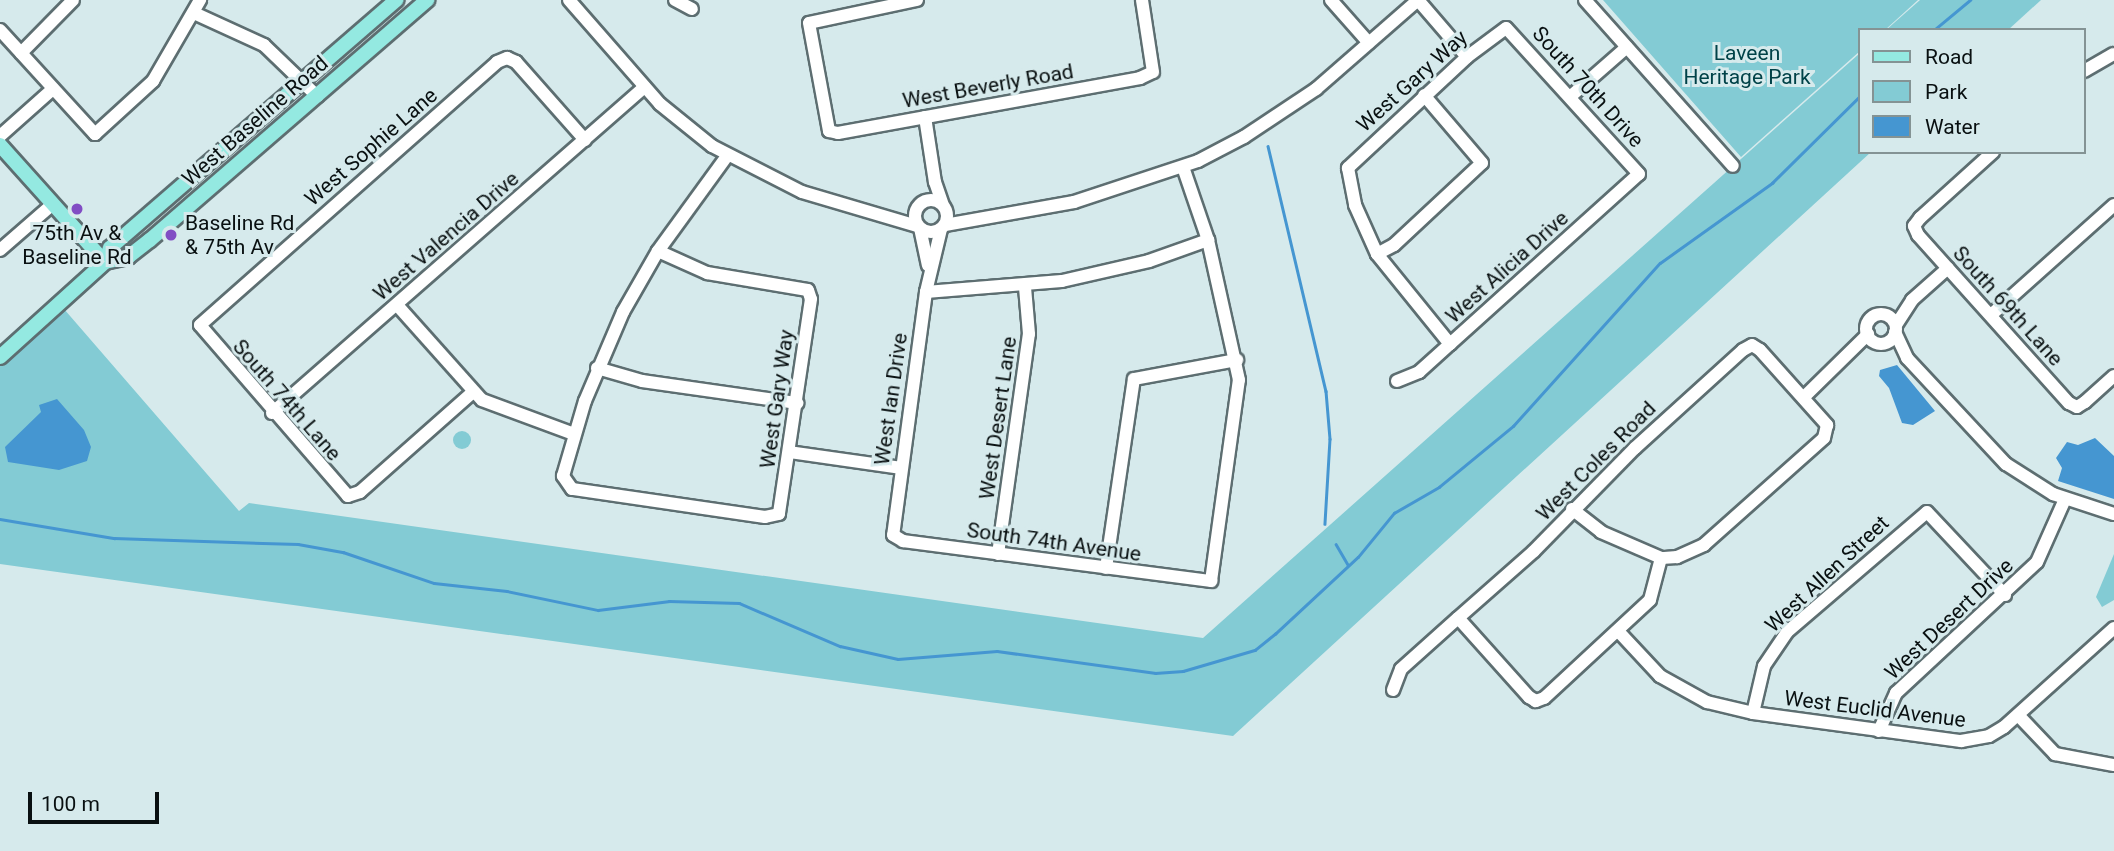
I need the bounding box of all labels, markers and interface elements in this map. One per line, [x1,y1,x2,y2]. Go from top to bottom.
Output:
street label: South 70th Drive [1527,21,1649,153]
street label: West Gary Way [1352,25,1472,137]
legend [1858,28,2086,154]
park label: Laveen Heritage Park [1683,40,1811,90]
text: Road [1925,45,1973,69]
street label: West Baseline Road [177,51,333,191]
street label: West Beverly Road [901,59,1075,113]
text: Park [1925,80,1967,104]
street label: West Sophie Lane [300,83,442,211]
text: Water [1925,115,1980,139]
street label: West Valencia Drive [368,166,524,306]
marker: 75th Av & Baseline Rd [69,201,85,217]
street label: West Alicia Drive [1441,205,1573,329]
place label: Baseline Rd & 75th Av [185,210,294,260]
place label: 75th Av & Baseline Rd [22,220,132,270]
marker: Baseline Rd & 75th Av [163,227,179,243]
street label: South 69th Lane [1948,241,2068,371]
street label: West Gary Way [755,328,799,470]
street label: West Ian Drive [869,331,913,467]
street label: South 74th Lane [228,334,346,466]
street label: West Desert Lane [974,335,1022,501]
street label: West Coles Road [1531,396,1661,526]
street label: West Allen Street [1760,510,1894,638]
street label: South 74th Avenue [965,517,1143,567]
street label: West Desert Drive [1880,553,2018,685]
street label: West Euclid Avenue [1783,685,1967,733]
scale bar [32,778,163,822]
text: 100 m [41,792,100,816]

